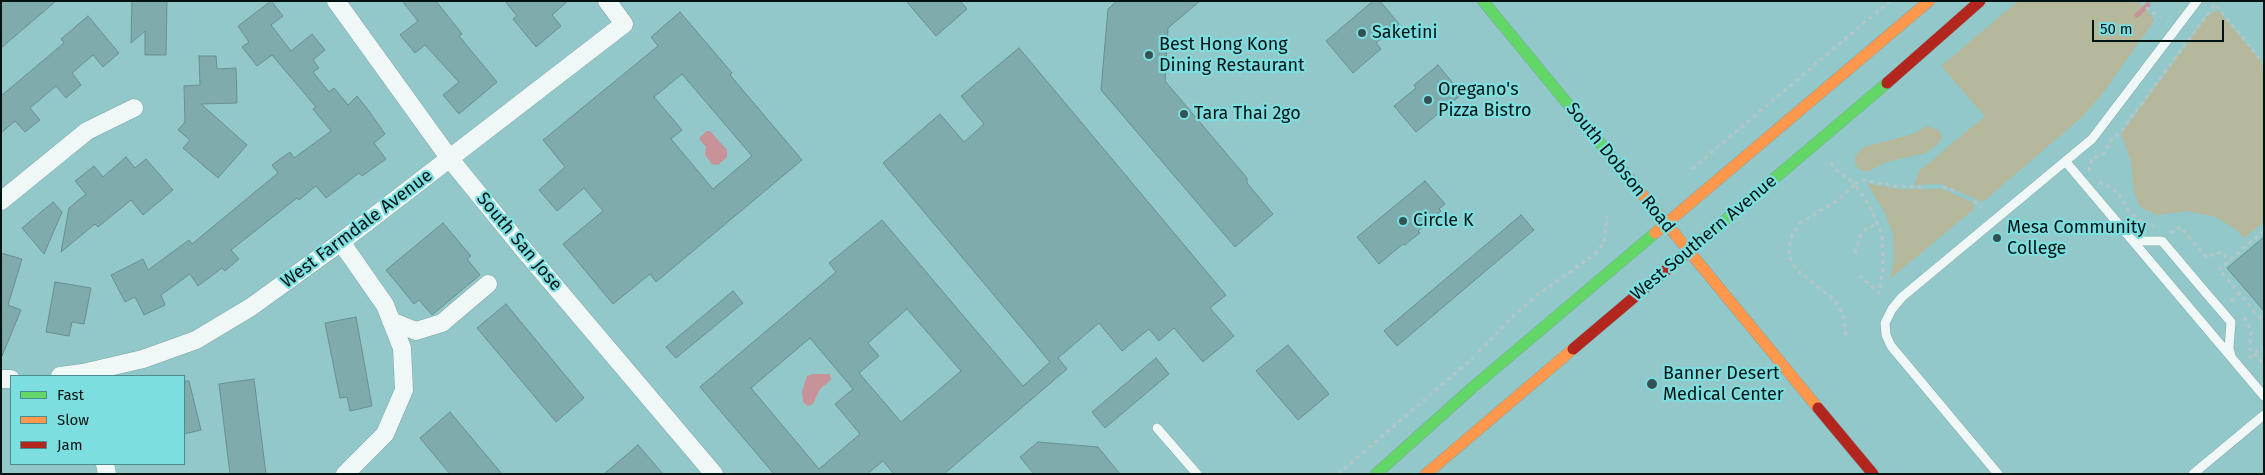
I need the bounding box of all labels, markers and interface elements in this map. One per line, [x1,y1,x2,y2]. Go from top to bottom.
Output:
scale bar [2095,10,2228,42]
text: 50 m [2100,20,2133,38]
place label: Saketini [1372,22,1438,44]
marker: Saketini [1356,27,1368,39]
place label: Best Hong Kong Dining Restaurant [1159,34,1305,76]
marker: Best Hong Kong Dining Restaurant [1143,49,1155,61]
place label: Oregano's Pizza Bistro [1438,79,1531,122]
marker: Oregano's Pizza Bistro [1422,94,1434,106]
street label: South Dobson Road [1561,99,1679,237]
place label: Tara Thai 2go [1194,103,1301,125]
marker: Tara Thai 2go [1178,108,1190,120]
street label: West Farmdale Avenue [277,165,437,293]
street label: West Southern Avenue [1627,171,1781,305]
street label: South San Jose [472,188,566,296]
place label: Circle K [1413,210,1474,232]
marker: Circle K [1397,215,1409,227]
place label: Mesa Community College [2007,217,2146,260]
marker: Mesa Community College [1991,232,2003,244]
place label: Banner Desert Medical Center [1663,363,1784,406]
legend [10,375,185,465]
marker: Banner Desert Medical Center [1645,377,1659,391]
text: Fast [57,386,84,404]
text: Slow [57,411,89,429]
text: Jam [57,436,83,454]

